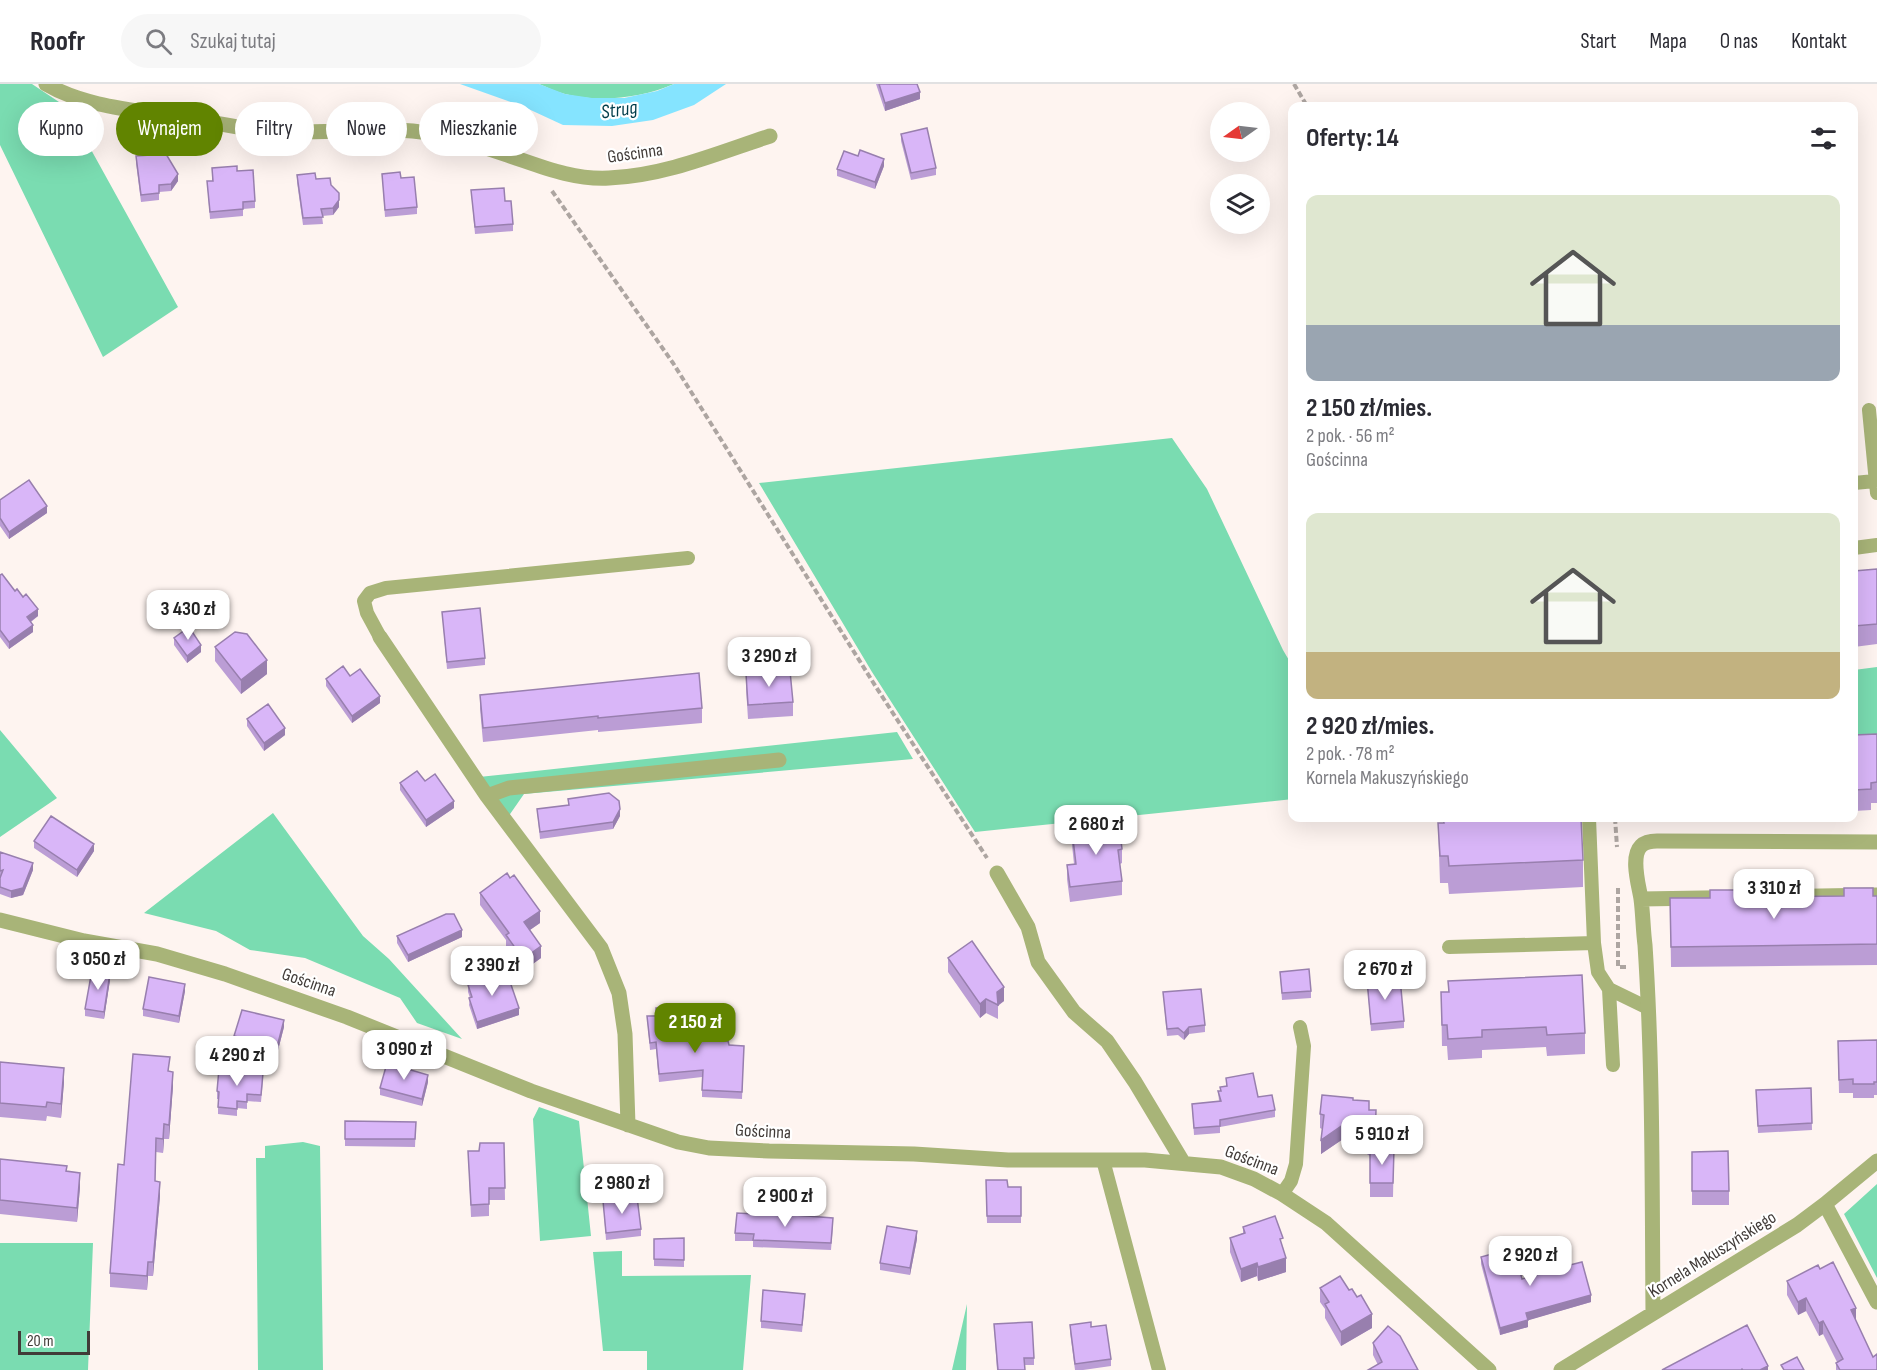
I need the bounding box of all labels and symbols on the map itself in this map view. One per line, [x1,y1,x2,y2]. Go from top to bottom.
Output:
water label: Strug [600,96,639,124]
north arrow [1210,102,1270,162]
street label: Gościnna [606,139,664,168]
pin: 3 430 zł [126,590,250,641]
pin: 3 290 zł [707,637,831,688]
pin: 2 680 zł [1034,805,1158,856]
pin: 3 310 zł [1712,869,1836,920]
pin: 3 050 zł [36,940,160,991]
pin: 2 390 zł [430,946,554,997]
pin: 2 670 zł [1323,950,1447,1001]
street label: Gościnna [279,963,339,1002]
pin: 2 150 zł [633,1003,757,1054]
pin: 3 090 zł [342,1030,466,1081]
pin: 4 290 zł [175,1036,299,1087]
pin: 5 910 zł [1320,1115,1444,1166]
street label: Gościnna [735,1120,791,1143]
street label: Gościnna [1222,1141,1282,1180]
pin: 2 980 zł [560,1164,684,1215]
pin: 2 900 zł [723,1177,847,1228]
street label: Kornela Makuszyńskiego [1645,1207,1780,1302]
pin: 2 920 zł [1468,1236,1592,1287]
scale bar [18,1328,90,1356]

